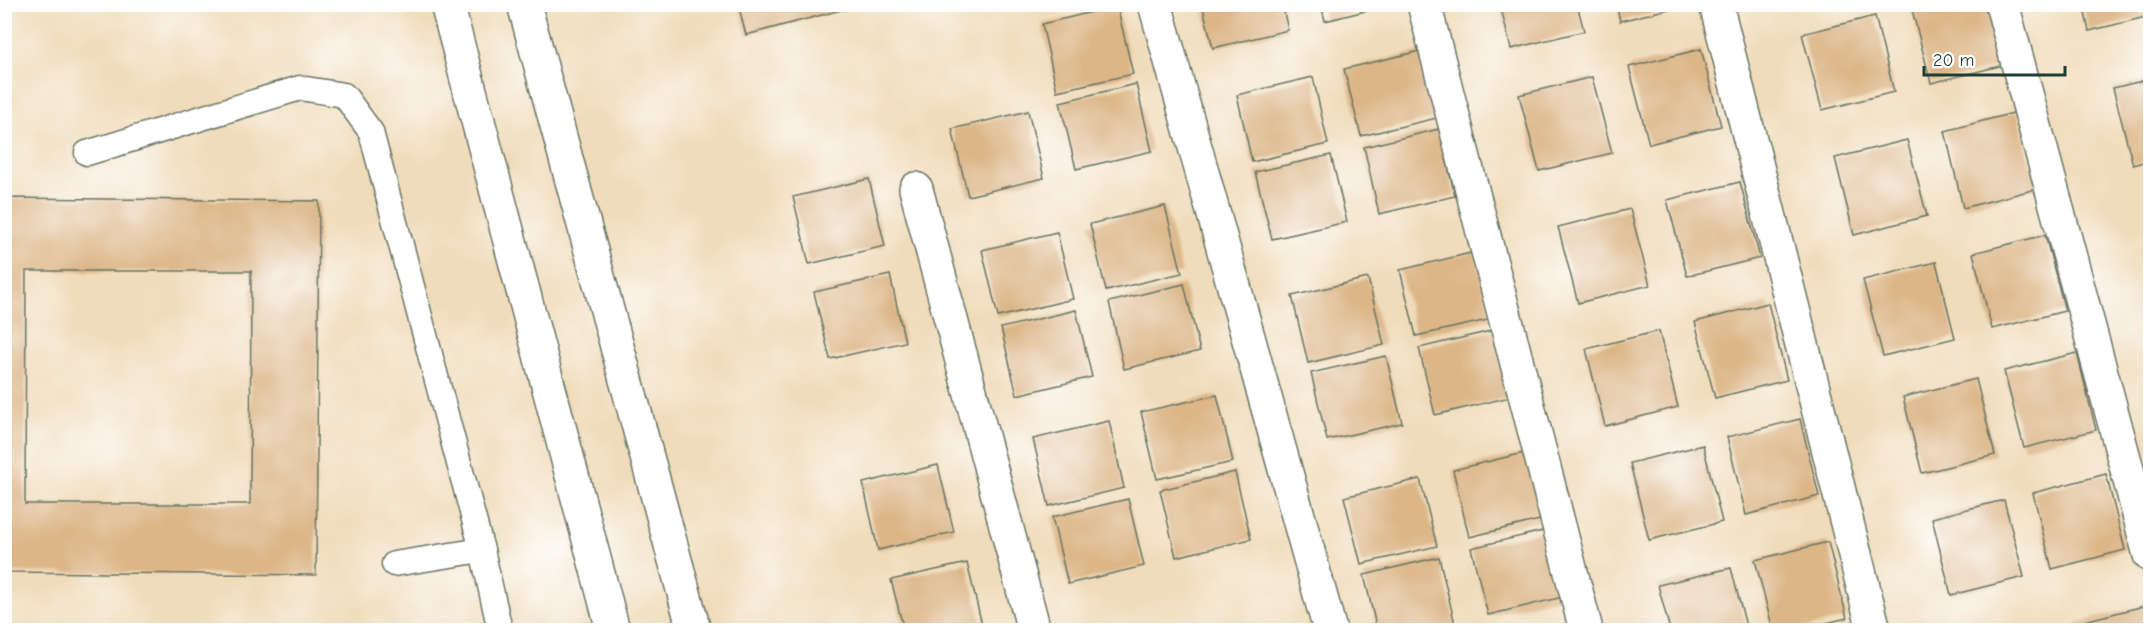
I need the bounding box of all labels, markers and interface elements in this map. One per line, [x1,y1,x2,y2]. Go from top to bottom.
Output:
scale bar [1924,39,2065,77]
text: 20 m [1933,50,1974,71]

